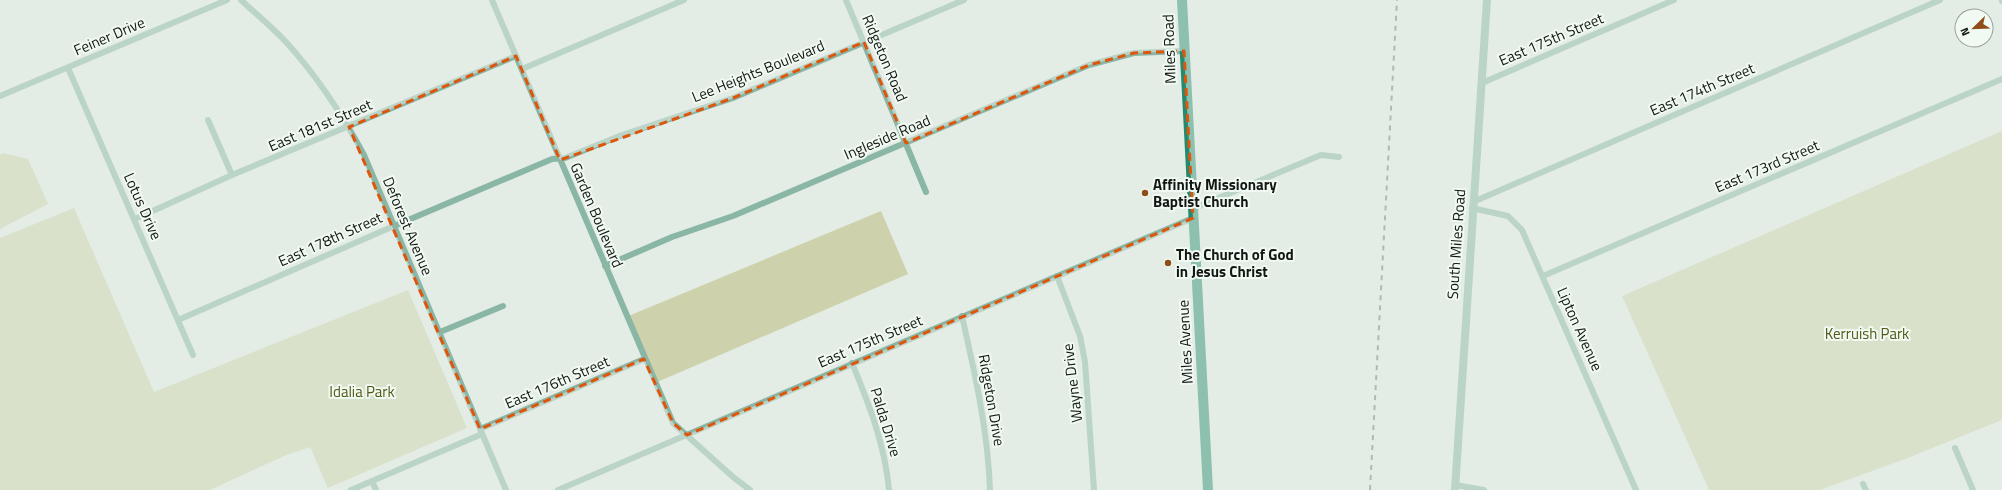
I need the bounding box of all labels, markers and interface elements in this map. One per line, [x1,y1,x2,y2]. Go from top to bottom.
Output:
street label: East 175th Street [1495,6,1608,71]
north arrow [1954,8,1994,48]
street label: Feiner Drive [70,11,148,61]
street label: Ridgeton Road [856,11,914,105]
street label: Miles Road [1156,14,1182,84]
text: N [1956,25,1974,39]
street label: Lee Heights Boulevard [688,34,828,108]
street label: East 174th Street [1646,56,1759,121]
street label: East 181st Street [265,92,376,157]
street label: Ingleside Road [840,108,934,166]
street label: East 173rd Street [1711,133,1823,198]
street label: Garden Boulevard [564,159,630,271]
street label: Lotus Drive [118,169,168,243]
street label: Deforest Avenue [377,173,439,279]
place label: Affinity Missionary Baptist Church [1153,173,1277,213]
marker: Affinity Missionary Baptist Church [1140,188,1150,198]
street label: South Miles Road [1441,188,1471,300]
street label: East 178th Street [274,205,386,272]
place label: The Church of God in Jesus Christ [1176,243,1294,283]
marker: The Church of God in Jesus Christ [1163,258,1173,268]
street label: Lipton Avenue [1551,283,1609,375]
street label: Miles Avenue [1171,299,1199,385]
street label: East 175th Street [814,308,927,373]
park label: Kerruish Park [1825,322,1909,345]
street label: Wayne Drive [1056,342,1088,424]
street label: East 176th Street [501,349,614,414]
street label: Ridgeton Drive [973,352,1011,448]
park label: Idalia Park [329,380,395,403]
street label: Palda Drive [865,385,907,459]

